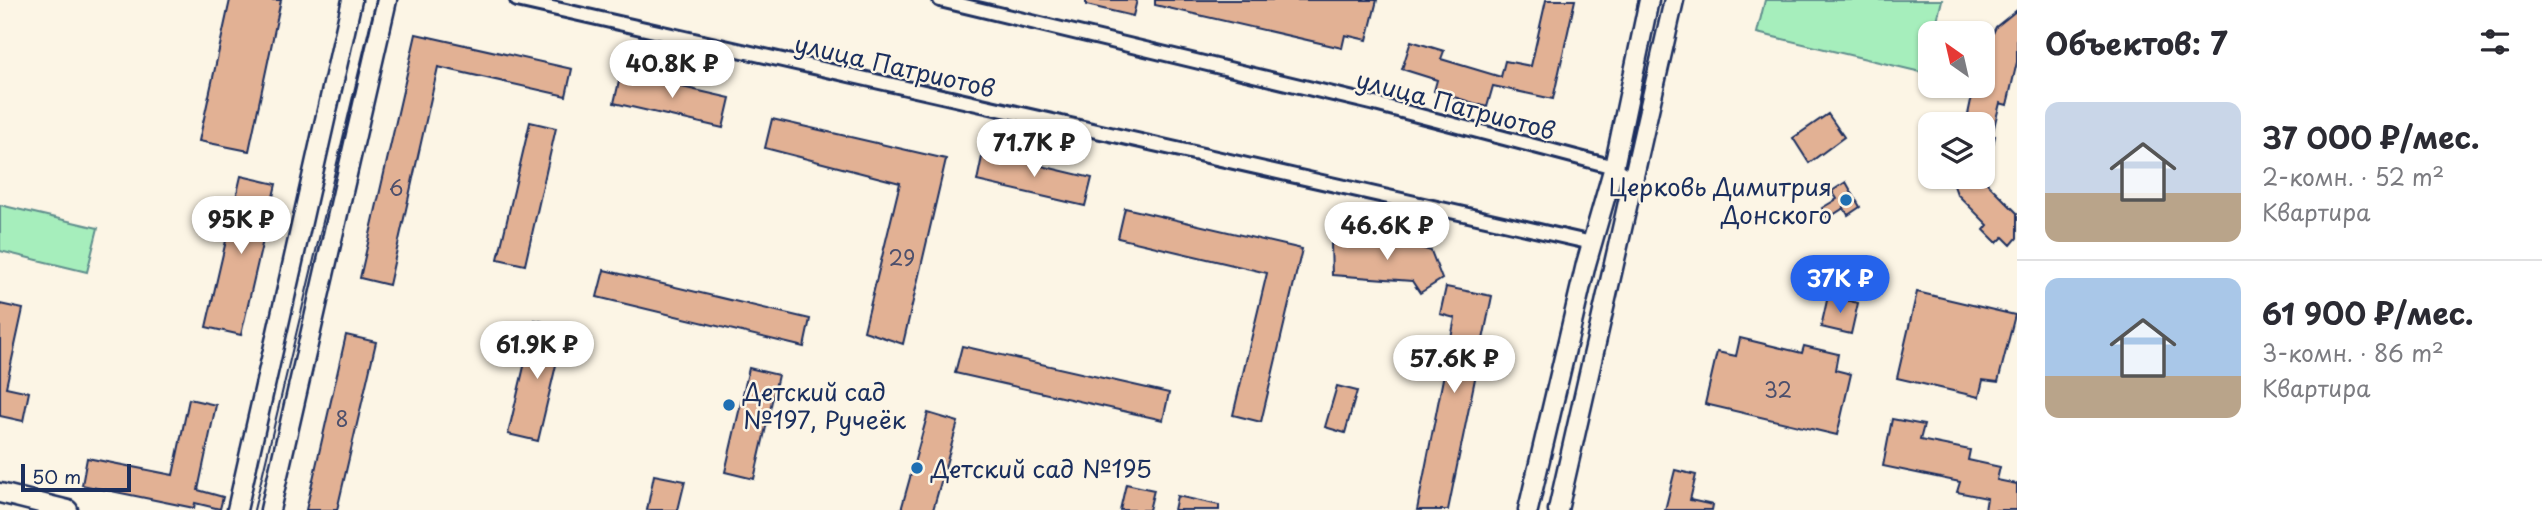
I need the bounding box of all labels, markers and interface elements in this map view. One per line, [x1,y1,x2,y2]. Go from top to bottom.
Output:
text: Объектов: 7 [2045,20,2228,65]
north arrow [1918,21,1995,98]
map controls [1918,21,1995,189]
icon: filters [2476,23,2514,61]
street label: улица Патриотов [791,24,999,106]
pin: 40.8K ₽ [607,41,737,100]
text: 40.8K ₽ [626,45,718,80]
street label: улица Патриотов [1352,60,1560,148]
button: layers [1918,112,1995,189]
text: 37 000 ₽/мес. [2262,114,2479,159]
pin: 71.7K ₽ [969,120,1099,179]
text: 71.7K ₽ [993,124,1075,159]
icon: home [2101,130,2185,214]
text: 2-комн. · 52 m² [2262,159,2444,194]
place label: Церковь Димитрия Донского [1609,168,1832,232]
house number: 6 [389,171,403,203]
marker: Церковь Димитрия Донского [1838,192,1854,208]
text: Квартира [2262,194,2370,229]
pin: 95K ₽ [192,196,290,256]
text: 95K ₽ [208,201,274,236]
pin: 46.6K ₽ [1322,202,1452,262]
text: 46.6K ₽ [1340,207,1434,242]
house number: 29 [889,241,915,273]
pin: 37K ₽ [1791,256,1889,315]
text: 37K ₽ [1807,260,1873,295]
text: 61 900 ₽/мес. [2262,290,2474,335]
icon: home [2101,306,2185,390]
pin: 61.9K ₽ [472,322,602,381]
text: 61.9K ₽ [496,326,578,361]
text: 3-комн. · 86 m² [2262,335,2444,370]
pin: 57.6K ₽ [1389,336,1519,395]
text: 57.6K ₽ [1409,340,1499,375]
text: Квартира [2262,370,2370,405]
place label: Детский сад №197, Ручеёк [742,373,907,437]
house number: 32 [1764,373,1792,405]
marker: Детский сад №197, Ручеёк [721,397,737,413]
house number: 8 [335,402,349,434]
place label: Детский сад №195 [930,450,1152,486]
marker: Детский сад №195 [909,460,925,476]
scale bar [21,461,131,493]
text: 50 m [32,462,81,490]

